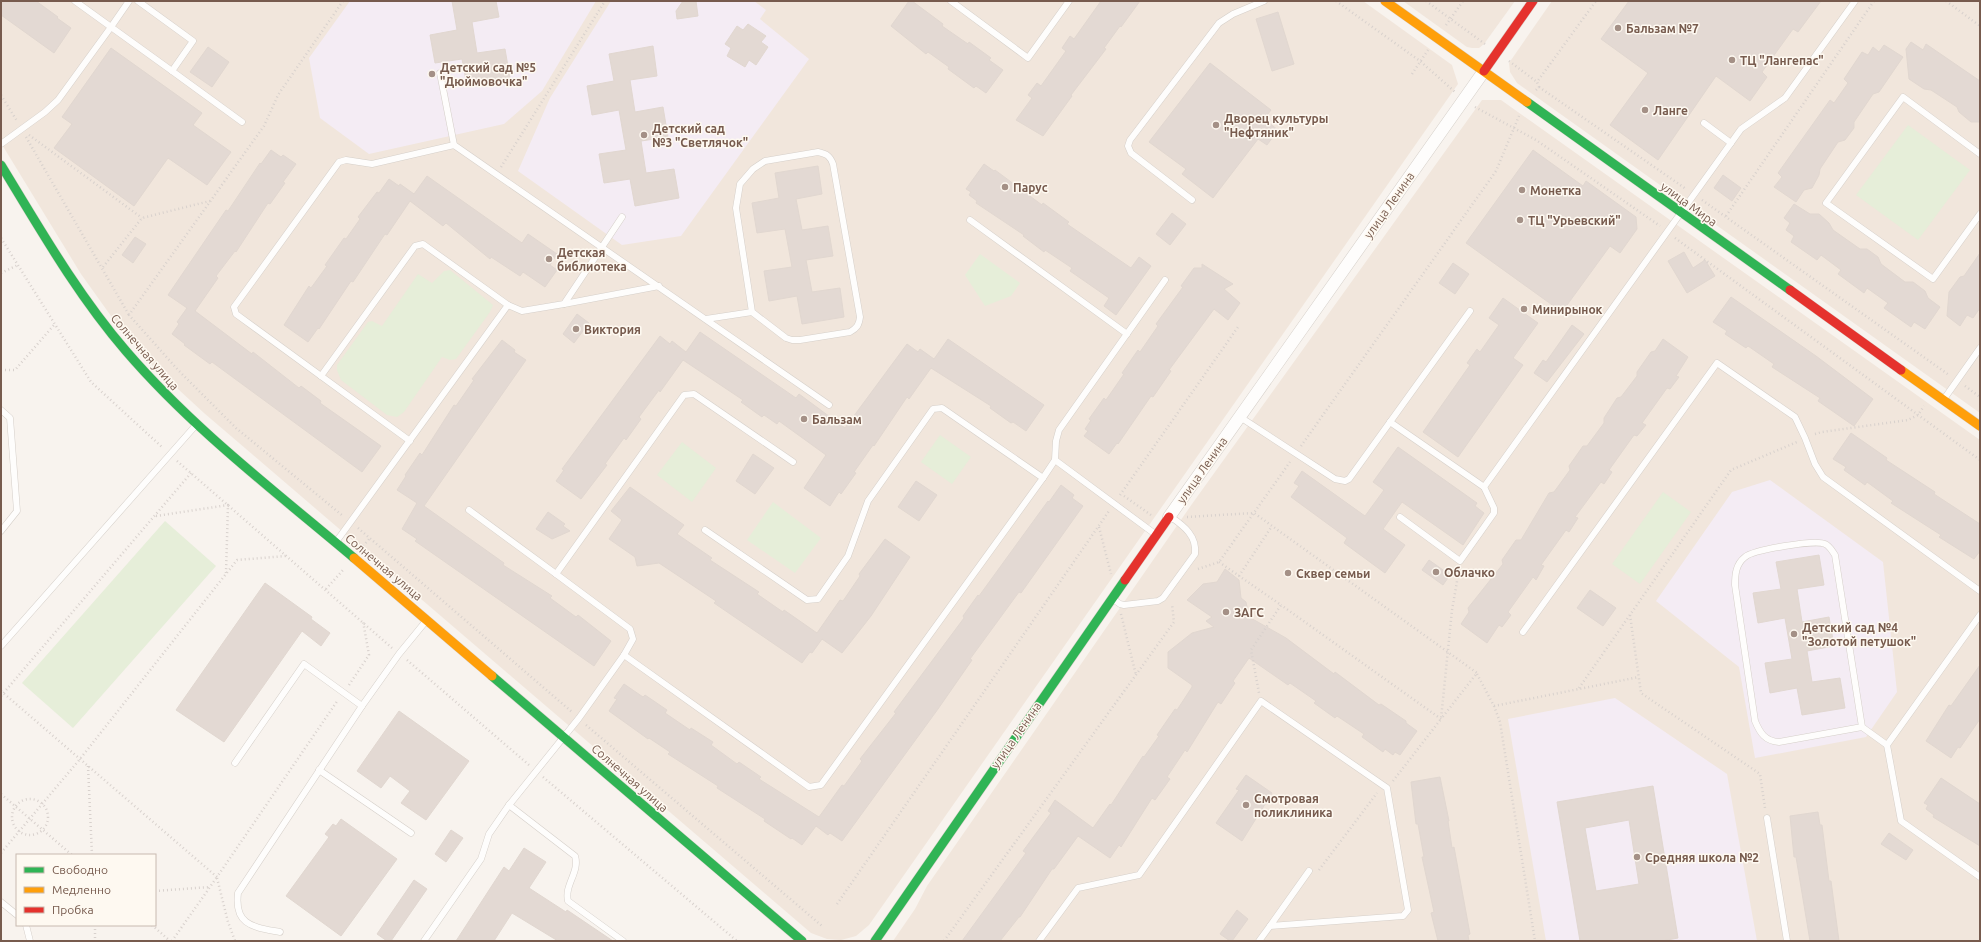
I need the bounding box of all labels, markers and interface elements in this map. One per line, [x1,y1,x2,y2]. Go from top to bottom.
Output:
place label: Бальзам №7 [1626,22,1699,35]
marker: Бальзам №7 [1613,23,1623,33]
place label: ТЦ "Лангепас" [1740,54,1824,67]
marker: ТЦ "Лангепас" [1727,55,1737,65]
place label: Детский сад №5 "Дюймовочка" [440,61,536,88]
marker: Детский сад №5 "Дюймовочка" [427,69,437,79]
place label: Ланге [1653,104,1688,117]
marker: Ланге [1640,105,1650,115]
place label: Дворец культуры "Нефтяник" [1224,112,1328,139]
marker: Дворец культуры "Нефтяник" [1211,120,1221,130]
place label: Детский сад №3 "Светлячок" [652,122,748,149]
marker: Детский сад №3 "Светлячок" [639,130,649,140]
street label: улица Ленина [1361,169,1417,241]
street label: улица Мира [1658,179,1720,229]
place label: Парус [1013,181,1048,194]
marker: Парус [1000,182,1010,192]
place label: Монетка [1530,184,1581,197]
marker: Монетка [1517,185,1527,195]
place label: ТЦ "Урьевский" [1528,214,1621,227]
marker: ТЦ "Урьевский" [1515,215,1525,225]
place label: Детская библиотека [557,246,627,273]
marker: Детская библиотека [544,254,554,264]
place label: Минирынок [1532,303,1603,316]
marker: Минирынок [1519,304,1529,314]
street label: Солнечная улица [108,311,182,393]
place label: Виктория [584,323,641,336]
marker: Виктория [571,324,581,334]
place label: Бальзам [812,413,862,426]
marker: Бальзам [799,414,809,424]
street label: улица Ленина [1174,434,1230,506]
street label: Солнечная улица [343,531,425,603]
place label: Облачко [1444,566,1495,579]
place label: Сквер семьи [1296,567,1370,580]
marker: Облачко [1431,567,1441,577]
marker: Сквер семьи [1283,568,1293,578]
place label: ЗАГС [1234,606,1264,619]
marker: ЗАГС [1221,607,1231,617]
place label: Детский сад №4 "Золотой петушок" [1802,621,1916,648]
marker: Детский сад №4 "Золотой петушок" [1789,629,1799,639]
street label: улица Ленина [988,699,1044,771]
street label: Солнечная улица [589,741,671,815]
place label: Смотровая поликлиника [1254,792,1332,819]
marker: Смотровая поликлиника [1241,800,1251,810]
place label: Средняя школа №2 [1645,851,1759,864]
marker: Средняя школа №2 [1632,852,1642,862]
legend [16,854,156,926]
text: Свободно [52,863,108,876]
text: Медленно [52,883,111,896]
text: Пробка [52,903,94,916]

